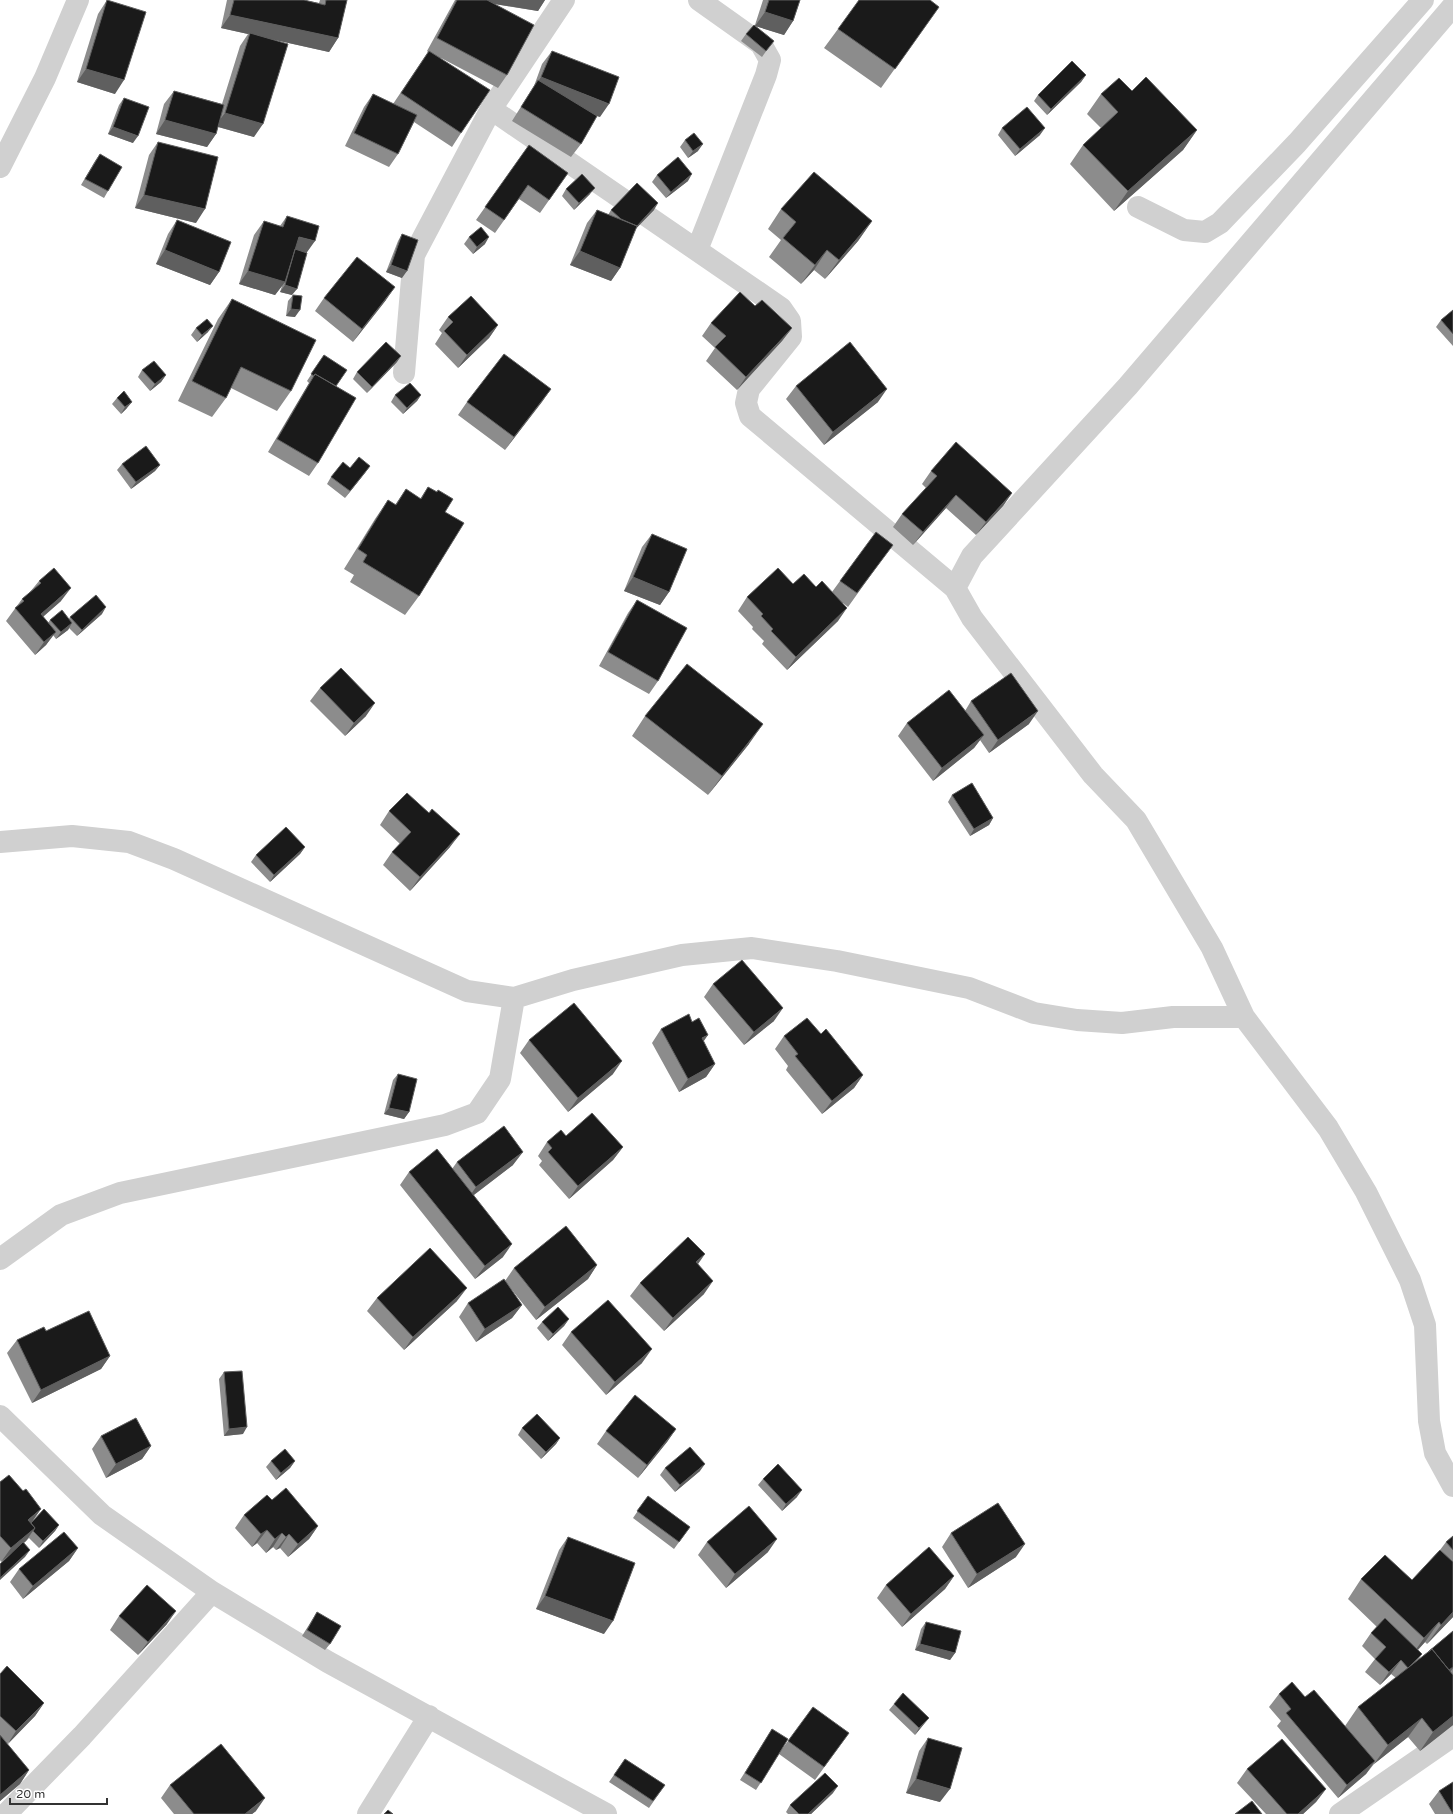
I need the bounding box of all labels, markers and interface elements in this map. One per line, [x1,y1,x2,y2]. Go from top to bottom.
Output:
scale bar [10,1780,107,1806]
text: 20 m [16,1787,45,1801]

